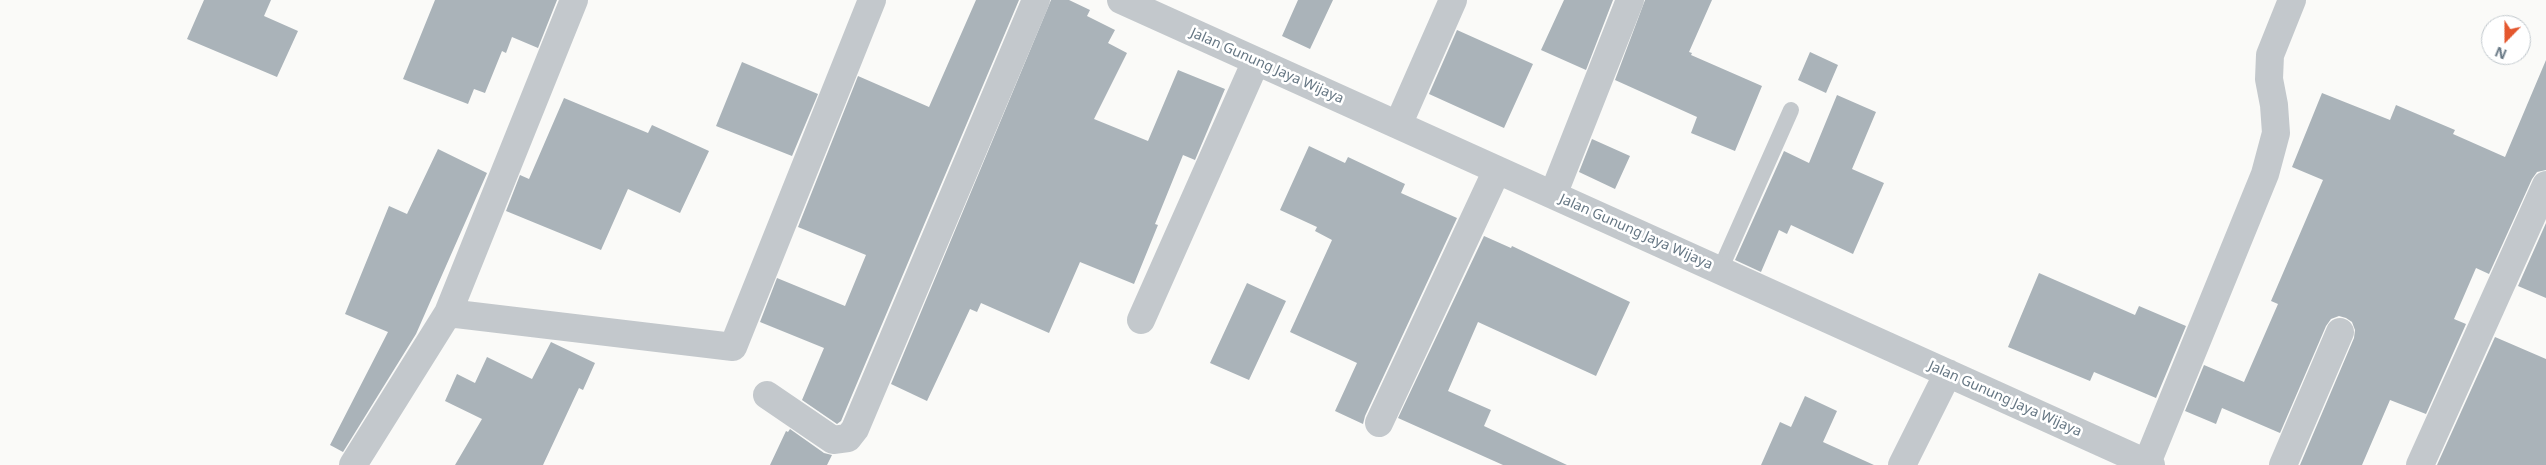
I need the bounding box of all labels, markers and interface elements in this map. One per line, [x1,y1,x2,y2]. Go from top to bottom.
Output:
north arrow [2481,15,2531,65]
street label: Jalan Gunung Jaya Wijaya [1188,25,1346,107]
text: N [2492,43,2509,64]
street label: Jalan Gunung Jaya Wijaya [1557,191,1715,273]
street label: Jalan Gunung Jaya Wijaya [1926,358,2084,440]

